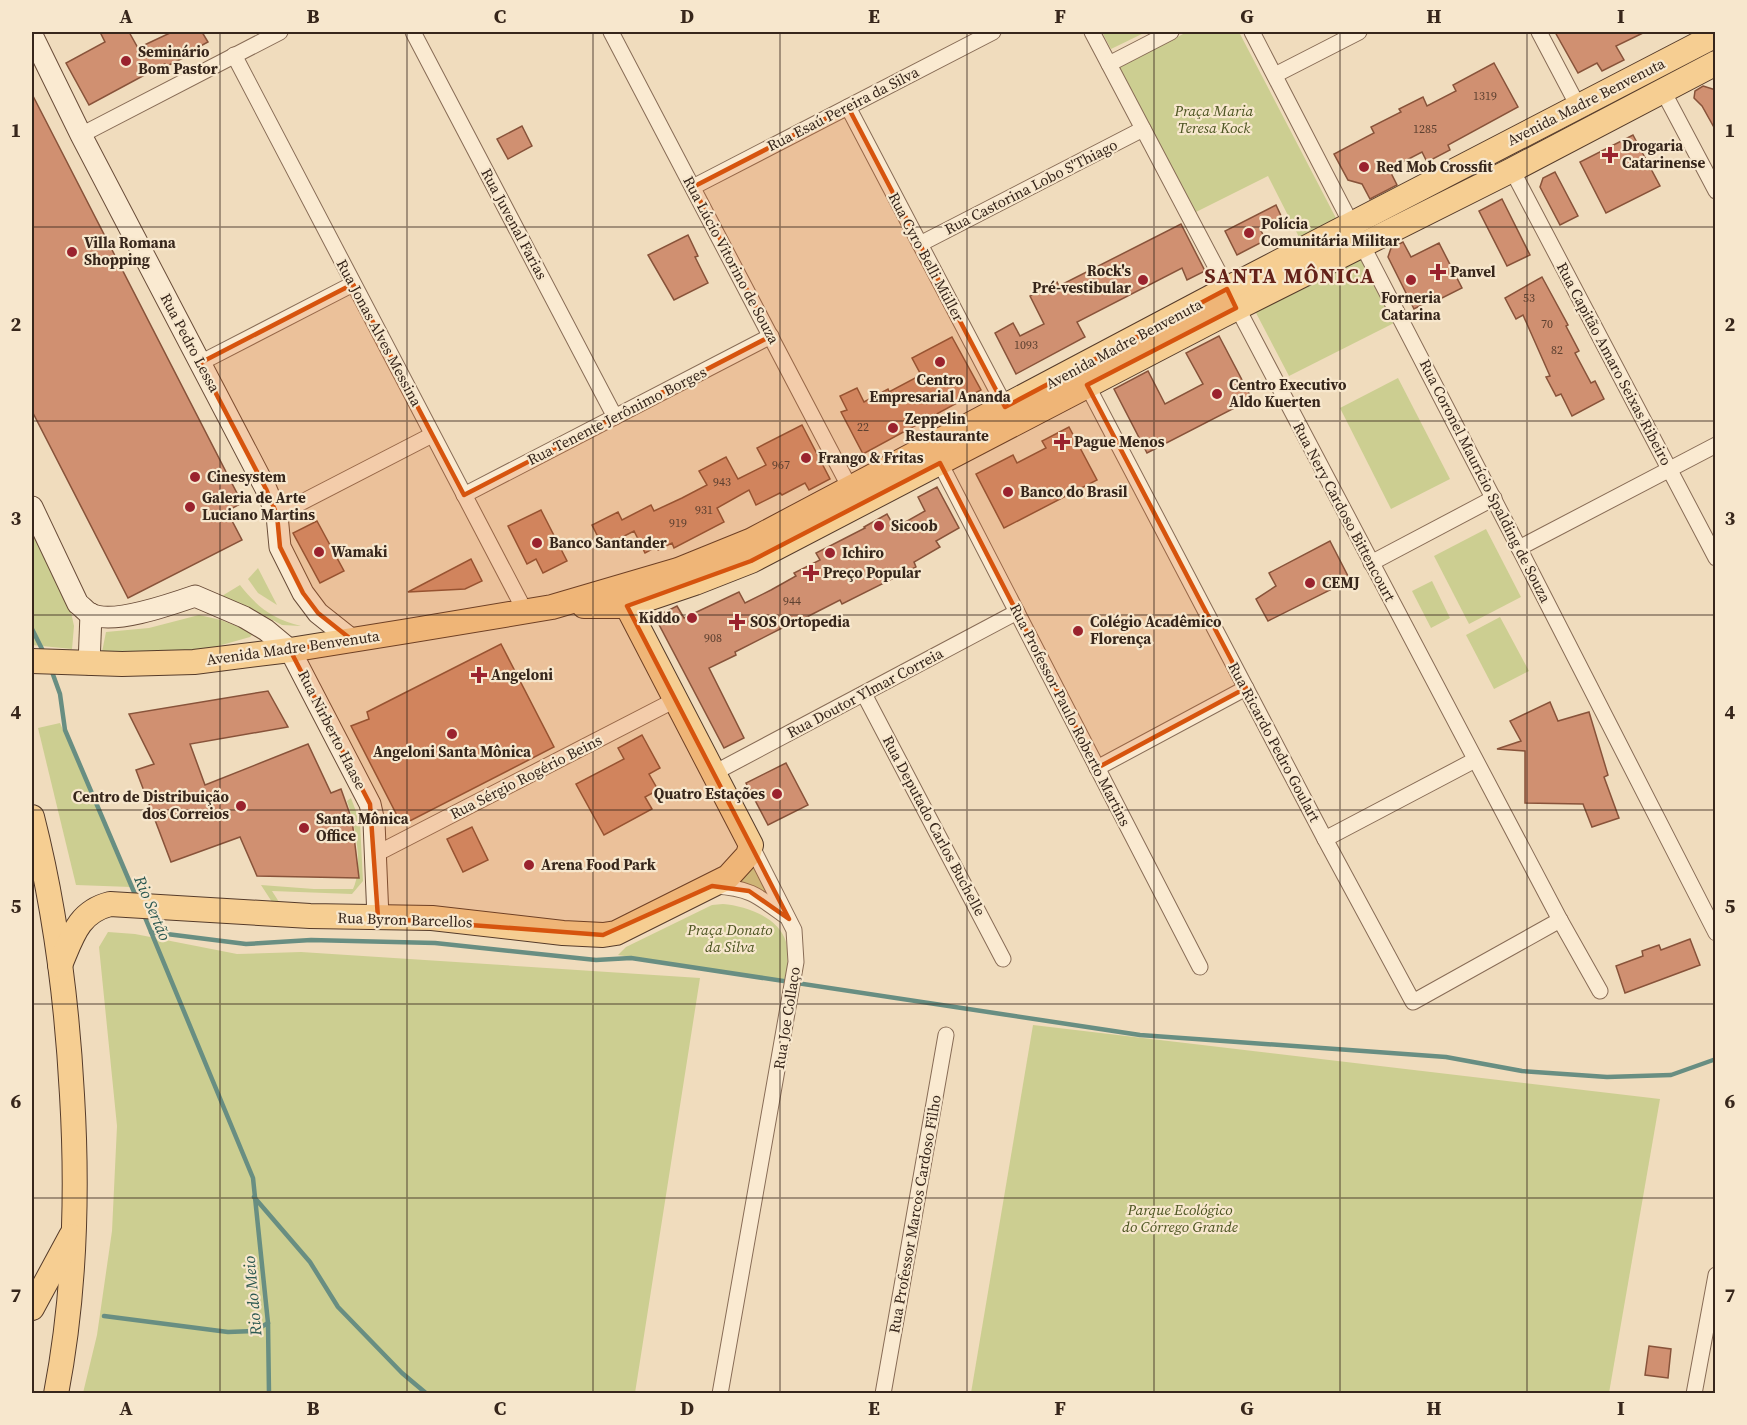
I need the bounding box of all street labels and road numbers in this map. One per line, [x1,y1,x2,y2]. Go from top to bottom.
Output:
street label: Avenida Madre Benvenuta [1503,52,1669,151]
street label: Rua Esaú Pereira da Silva [763,61,923,156]
street label: Rua Castorina Lobo S'Thiago [941,134,1121,239]
street label: Rua Juvenal Farias [476,164,553,283]
street label: Rua Lúcio Vitorino de Souza [678,172,785,348]
street label: Rua Cyro Belli Müller [884,189,970,326]
street label: Rua Jonas Alves Messina [332,255,427,410]
street label: Rua Capitão Amaro Seixas Ribeiro [1552,259,1677,469]
street label: Rua Pedro Lessa [156,290,226,396]
street label: Avenida Madre Benvenuta [1042,293,1206,394]
street label: Rua Coronel Maurício Spalding de Souza [1415,356,1556,606]
street label: Rua Tenente Jerônimo Borges [524,361,710,470]
street label: Rua Nery Cardoso Bittencourt [1288,419,1401,605]
street label: Rua Professor Paulo Roberto Martins [1005,600,1136,830]
street label: Avenida Madre Benvenuta [205,625,381,670]
street label: Rua Doutor Ylmar Correia [783,642,947,743]
street label: Rua Ricardo Pedro Goulart [1223,658,1326,825]
street label: Rua Nirberto Haase [293,666,372,793]
street label: Rua Sérgio Rogério Beins [446,729,605,824]
street label: Rua Deputado Carlos Buchelle [878,732,991,920]
street label: Rua Byron Barcellos [337,907,473,932]
street label: Rua Joe Collaço [768,965,805,1071]
street label: Rua Professor Marcos Cardoso Filho [883,1093,946,1335]

